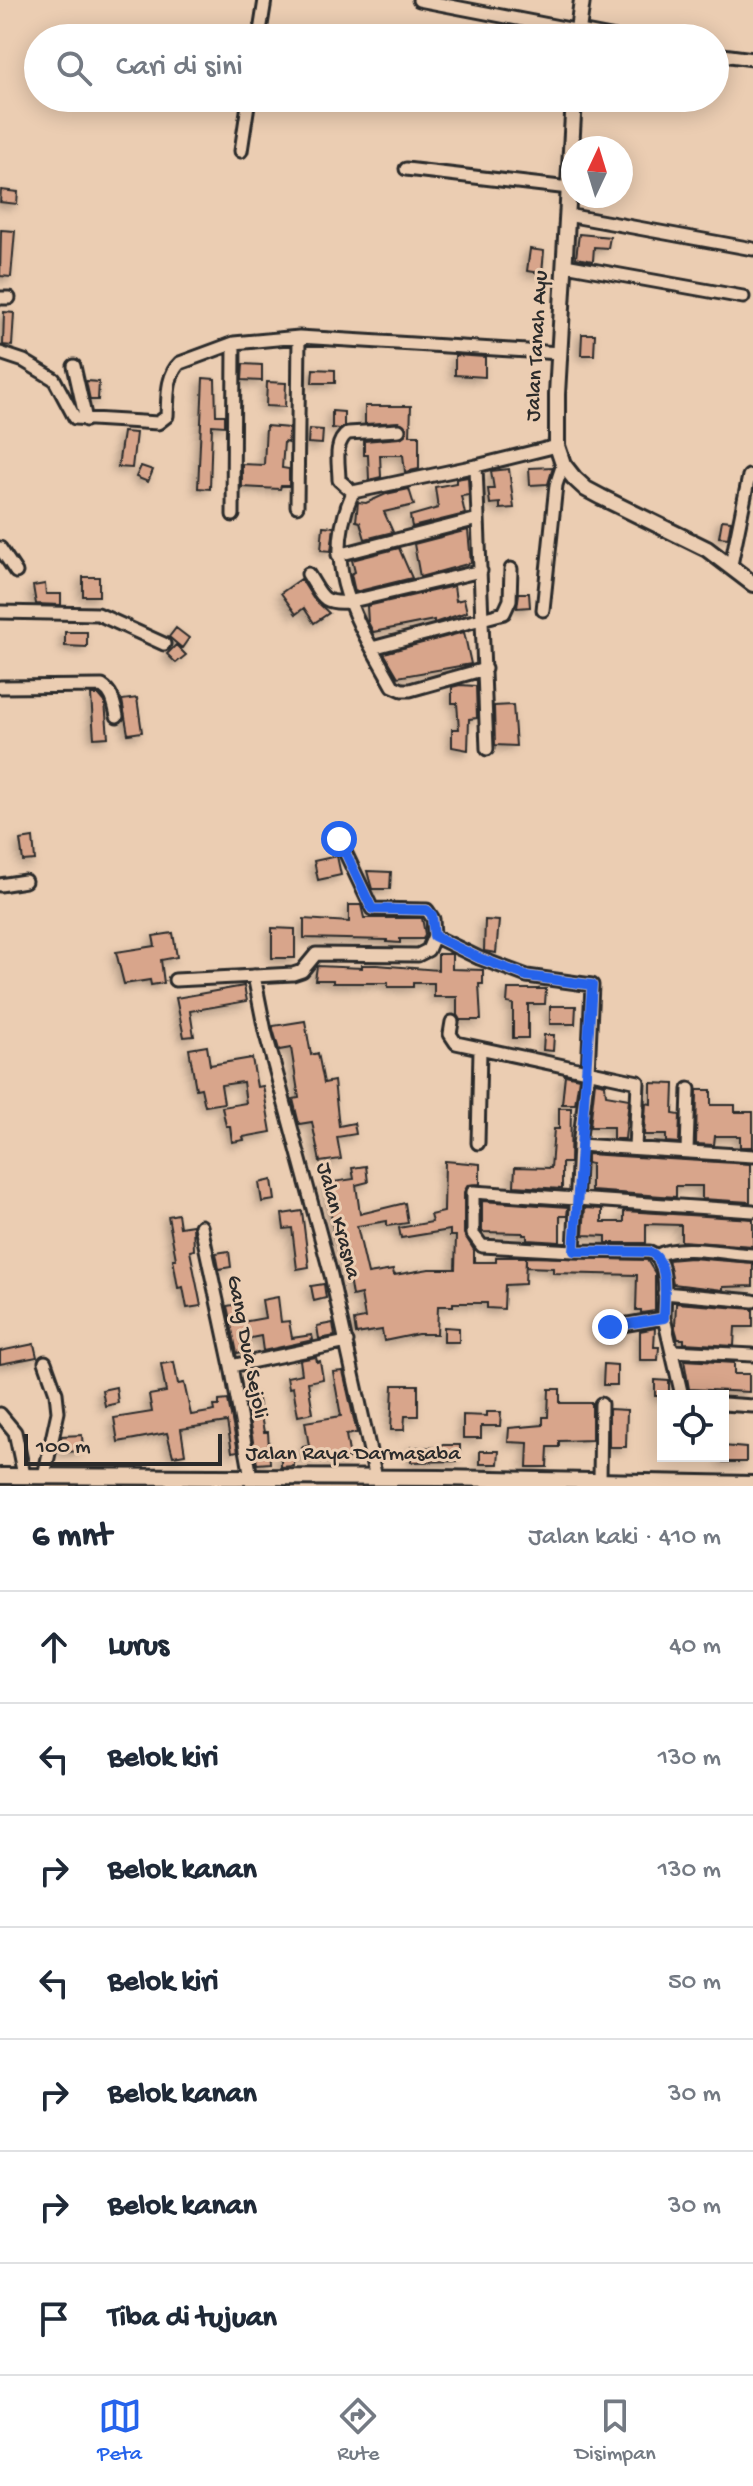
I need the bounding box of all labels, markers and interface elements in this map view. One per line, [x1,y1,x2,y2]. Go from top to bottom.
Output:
search box [24,24,729,112]
icon: search [52,46,96,90]
text: Cari di sini [116,51,243,86]
north arrow [561,136,633,208]
street label: Jalan Tanah Ayu [521,270,555,422]
route start [321,821,357,857]
street label: Jalan Krasna [309,1160,365,1283]
street label: Gang Dua Sejoli [219,1273,273,1421]
route end [592,1309,628,1345]
map controls [657,1390,729,1462]
button: locate [657,1390,729,1462]
scale bar [24,1430,222,1466]
text: 100 m [36,1435,91,1461]
street label: Jalan Raya Darmasaba [246,1442,461,1468]
text: 6 mnt [32,1518,111,1558]
text: Jalan kaki · 410 m [528,1523,721,1554]
icon: ahead [32,1625,76,1669]
text: Lurus [108,1630,169,1665]
text: 40 m [669,1632,721,1663]
icon: left [32,1737,76,1781]
text: Belok kiri [108,1742,218,1777]
text: 130 m [658,1744,721,1775]
icon: right [32,1849,76,1893]
text: Belok kanan [108,1854,257,1889]
text: 130 m [658,1856,721,1887]
icon: left [32,1961,76,2005]
text: Belok kiri [108,1966,218,2001]
text: 50 m [668,1968,721,1999]
icon: right [32,2073,76,2117]
text: Belok kanan [108,2078,257,2113]
text: 30 m [668,2080,721,2111]
icon: right [32,2185,76,2229]
text: Belok kanan [108,2190,257,2225]
text: 30 m [668,2192,721,2223]
icon: arrive [32,2297,76,2341]
text: Tiba di tujuan [108,2302,277,2337]
tab: Peta [97,2394,142,2468]
tab: Rute [336,2394,380,2468]
tab: Disimpan [575,2394,656,2468]

